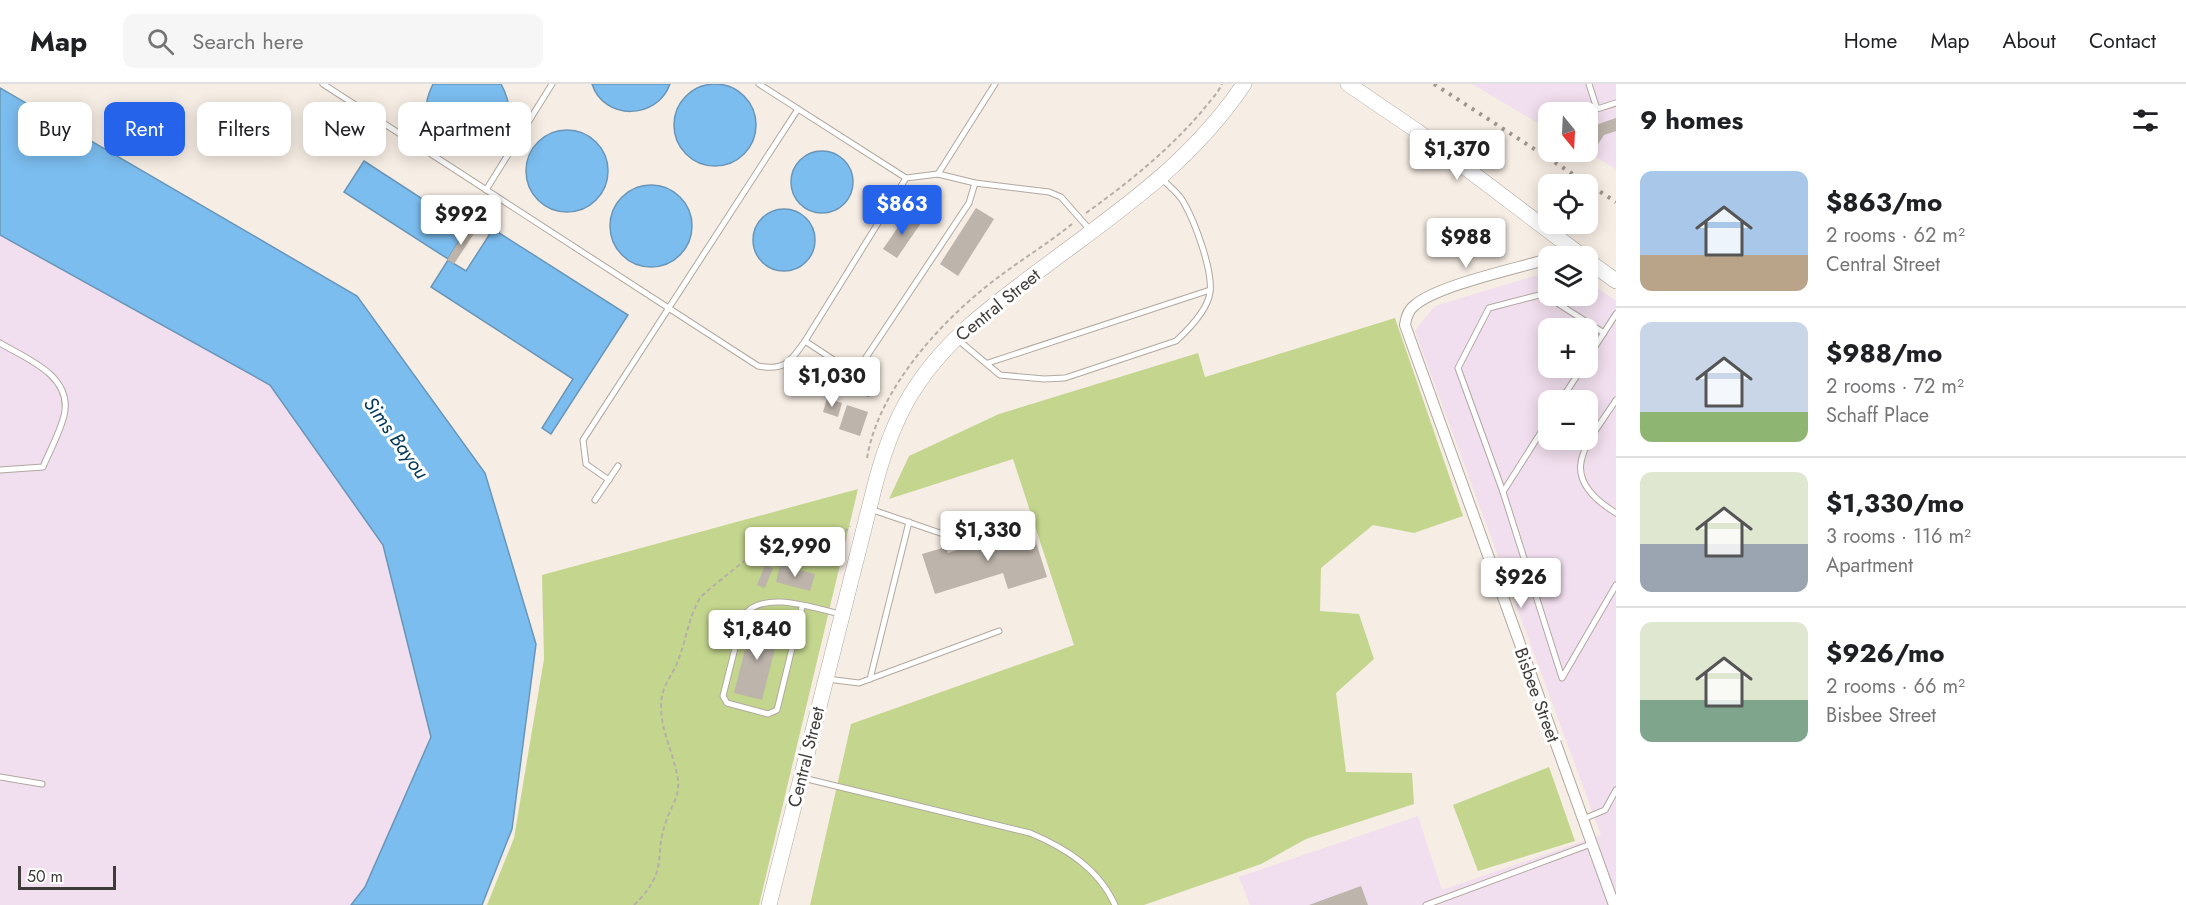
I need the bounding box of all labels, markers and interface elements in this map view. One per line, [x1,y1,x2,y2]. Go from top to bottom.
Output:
search box [123,14,543,68]
text: Map [30,21,87,62]
icon: search [144,25,177,58]
text: Search here [192,25,304,57]
text: Home [1844,26,1897,56]
text: Map [1930,26,1970,56]
text: About [2003,26,2056,56]
text: Contact [2089,26,2156,56]
text: 9 homes [1640,101,1743,139]
chip: Buy [18,102,92,156]
chip: Rent [104,102,185,156]
chip: Filters [197,102,291,156]
chip: New [303,102,386,156]
chip: Apartment [398,102,531,156]
north arrow [1538,102,1598,162]
map controls [1538,102,1598,450]
icon: filters [2129,104,2162,137]
pin: $1,370 [1408,130,1506,181]
text: $1,370 [1424,135,1490,164]
button: locate [1538,174,1598,234]
text: $863/mo [1826,183,1942,221]
pin: $863 [866,185,938,236]
text: $863 [877,190,927,219]
pin: $992 [425,195,497,246]
icon: home [1688,195,1760,267]
text: $992 [435,200,487,229]
pin: $988 [1430,218,1502,269]
text: 2 rooms · 62 m² [1826,221,1965,250]
text: $988 [1441,223,1491,252]
button: layers [1538,246,1598,306]
text: Central Street [1826,250,1940,279]
street label: Central Street [950,262,1047,347]
button: + [1538,318,1598,378]
text: $988/mo [1826,334,1942,372]
icon: home [1688,346,1760,418]
pin: $1,030 [783,357,881,408]
text: $1,030 [798,362,866,391]
text: 2 rooms · 72 m² [1826,372,1964,401]
button: − [1538,390,1598,450]
water label: Sims Bayou [356,391,436,485]
text: Schaff Place [1826,401,1929,430]
text: $1,330/mo [1826,484,1964,522]
icon: home [1688,496,1760,568]
pin: $1,330 [939,511,1037,562]
text: $1,330 [954,516,1022,545]
text: 3 rooms · 116 m² [1826,522,1971,551]
pin: $2,990 [746,527,844,578]
text: $2,990 [759,532,831,561]
text: Apartment [1826,551,1913,580]
pin: $926 [1485,558,1557,609]
text: $926 [1495,563,1547,592]
pin: $1,840 [708,610,806,661]
text: $1,840 [723,615,791,644]
text: $926/mo [1826,634,1945,672]
street label: Bisbee Street [1508,644,1566,747]
icon: home [1688,646,1760,718]
text: 2 rooms · 66 m² [1826,672,1965,701]
text: Bisbee Street [1826,701,1936,730]
street label: Central Street [781,703,831,810]
scale bar [18,863,116,890]
text: 50 m [27,865,63,888]

